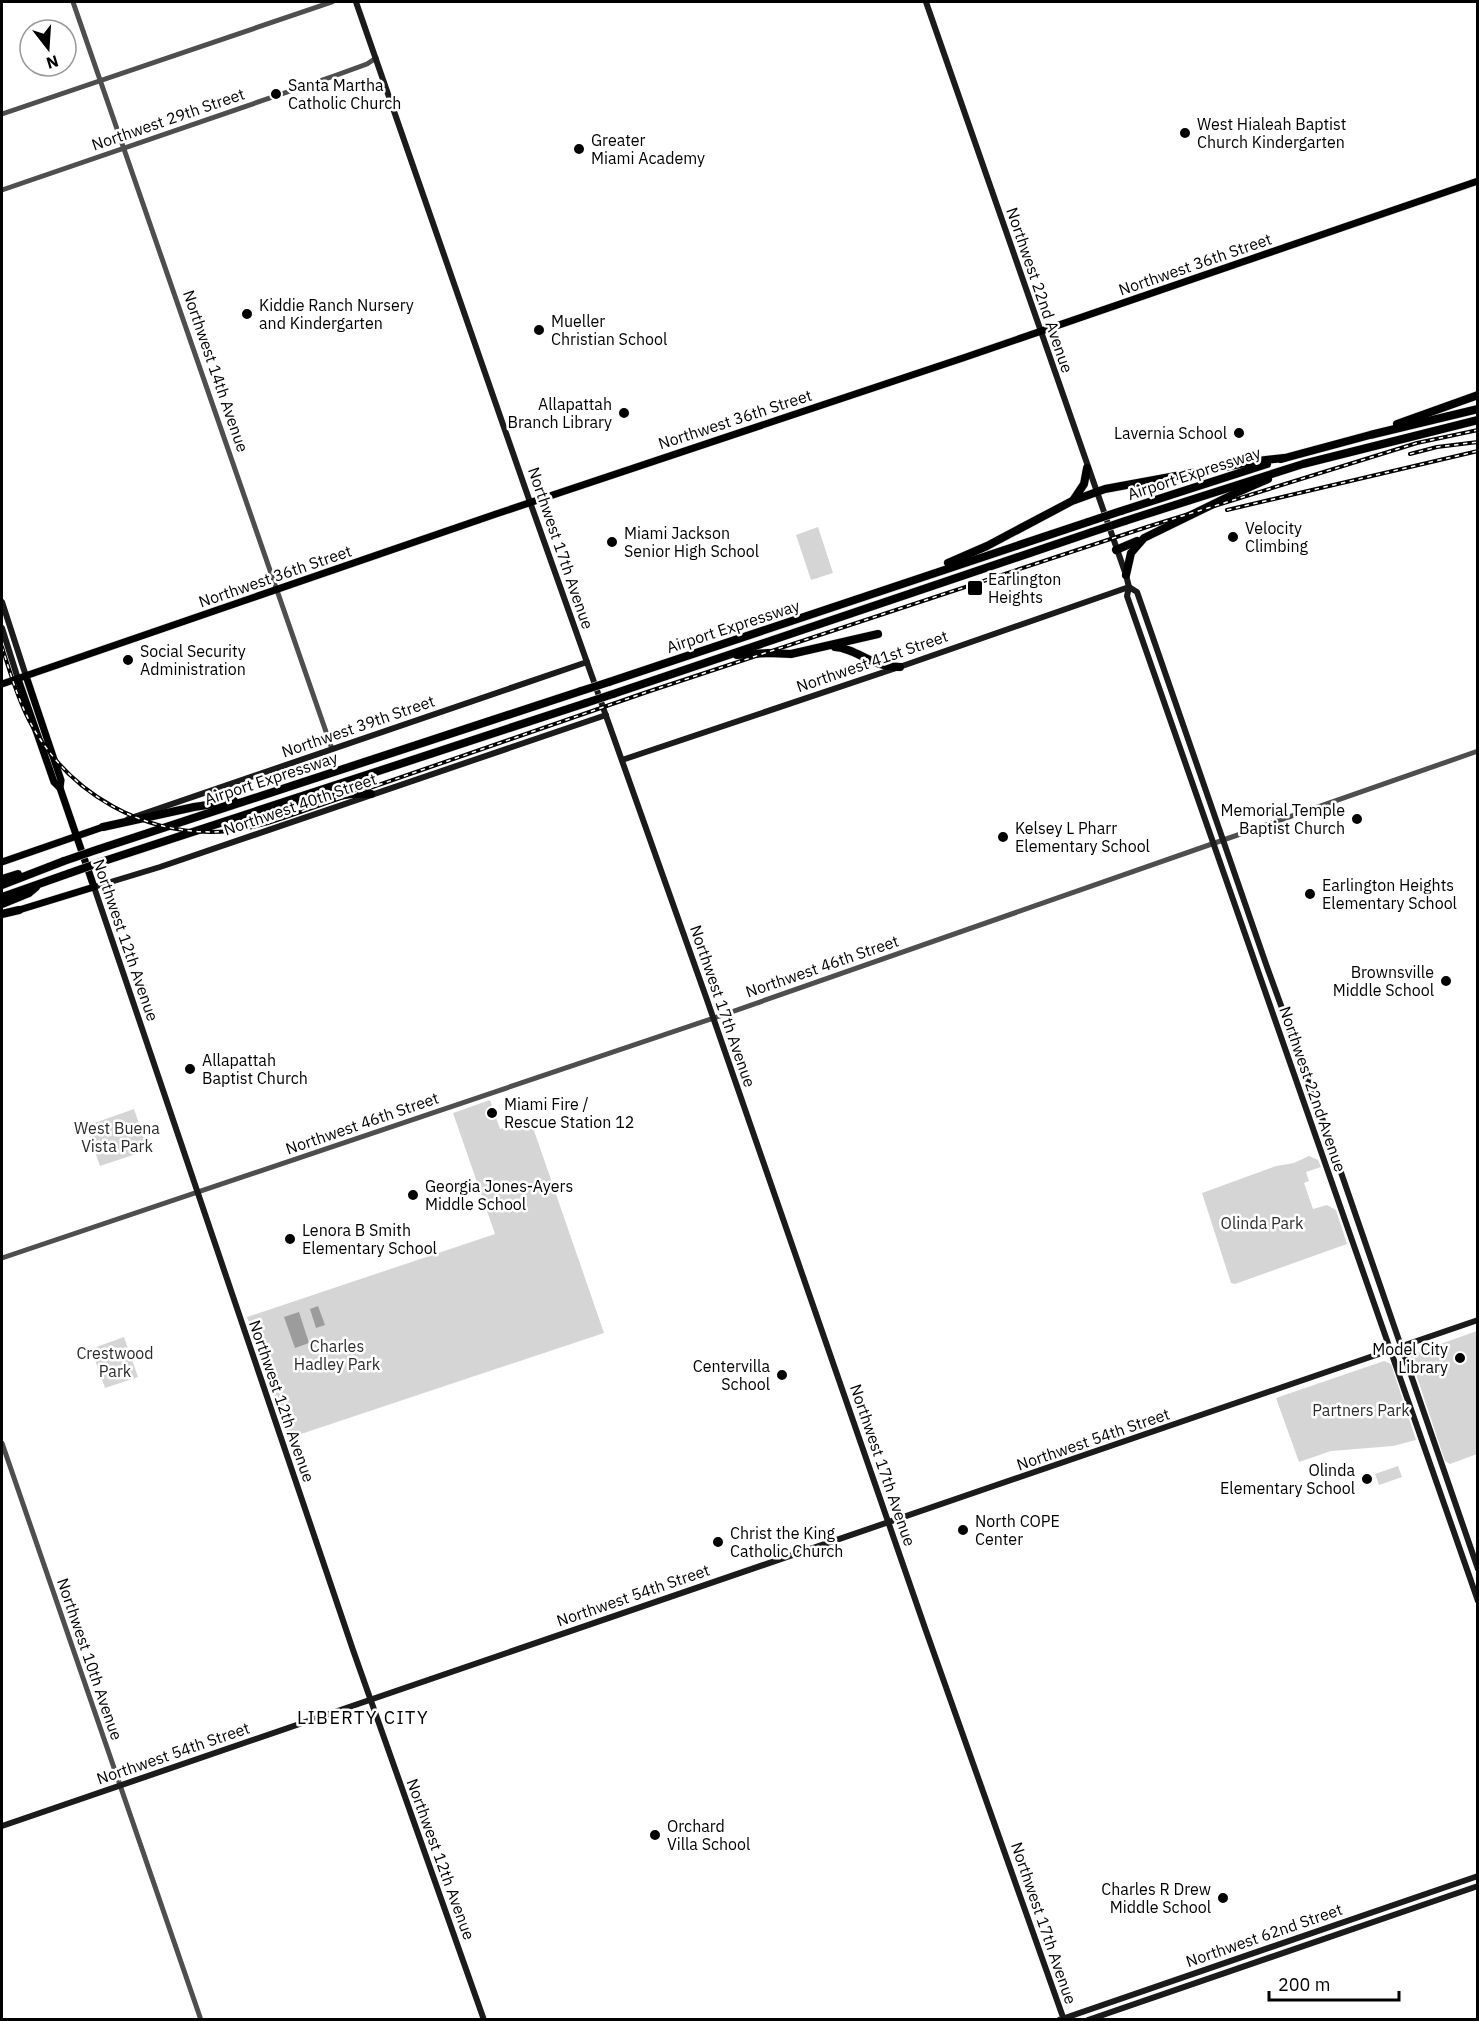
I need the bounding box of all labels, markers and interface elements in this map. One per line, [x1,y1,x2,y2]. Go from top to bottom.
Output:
north arrow [18,18,78,78]
text: N [44,51,61,74]
place label: Santa Martha Catholic Church [288,75,401,113]
street label: Northwest 29th Street [89,83,247,155]
marker: Santa Martha Catholic Church [269,87,283,101]
place label: West Hialeah Baptist Church Kindergarten [1197,114,1346,152]
marker: West Hialeah Baptist Church Kindergarten [1178,126,1192,140]
place label: Greater Miami Academy [591,130,705,168]
marker: Greater Miami Academy [572,142,586,156]
street label: Northwest 22nd Avenue [1002,205,1078,376]
street label: Northwest 36th Street [1116,228,1274,300]
street label: Northwest 14th Avenue [179,287,253,455]
place label: Kiddie Ranch Nursery and Kindergarten [259,295,414,333]
marker: Kiddie Ranch Nursery and Kindergarten [240,307,254,321]
place label: Mueller Christian School [551,311,667,349]
marker: Mueller Christian School [532,323,546,337]
street label: Northwest 36th Street [656,385,814,453]
place label: Allapattah Branch Library [508,394,612,432]
marker: Allapattah Branch Library [617,406,631,420]
place label: Lavernia School [1114,423,1227,443]
marker: Lavernia School [1232,426,1246,440]
street label: Airport Expressway [1125,442,1263,504]
street label: Northwest 17th Avenue [524,464,598,632]
place label: Velocity Climbing [1245,518,1309,556]
place label: Miami Jackson Senior High School [624,523,759,561]
marker: Velocity Climbing [1226,530,1240,544]
marker: Miami Jackson Senior High School [605,535,619,549]
street label: Northwest 36th Street [196,540,354,612]
place label: Earlington Heights [988,569,1061,607]
marker: Earlington Heights [966,579,984,597]
street label: Airport Expressway [664,595,802,657]
street label: Northwest 41st Street [794,626,950,696]
place label: Social Security Administration [140,641,246,679]
marker: Social Security Administration [121,653,135,667]
street label: Northwest 39th Street [279,690,437,762]
street label: Airport Expressway [202,747,340,809]
street label: Northwest 40th Street [221,768,379,840]
place label: Memorial Temple Baptist Church [1220,800,1345,838]
marker: Memorial Temple Baptist Church [1350,812,1364,826]
place label: Kelsey L Pharr Elementary School [1015,818,1150,856]
marker: Kelsey L Pharr Elementary School [996,830,1010,844]
street label: Northwest 12th Avenue [89,856,163,1024]
place label: Earlington Heights Elementary School [1322,875,1457,913]
marker: Earlington Heights Elementary School [1303,887,1317,901]
street label: Northwest 17th Avenue [686,922,760,1090]
street label: Northwest 46th Street [743,930,901,1002]
place label: Brownsville Middle School [1333,962,1434,1000]
marker: Brownsville Middle School [1439,974,1453,988]
street label: Northwest 22nd Avenue [1275,1004,1351,1175]
place label: Allapattah Baptist Church [202,1050,308,1088]
marker: Allapattah Baptist Church [183,1062,197,1076]
street label: Northwest 46th Street [283,1087,441,1159]
place label: Miami Fire / Rescue Station 12 [504,1094,634,1132]
marker: Miami Fire / Rescue Station 12 [485,1106,499,1120]
park label: West Buena Vista Park [74,1118,160,1156]
place label: Georgia Jones-Ayers Middle School [425,1176,573,1214]
marker: Georgia Jones-Ayers Middle School [406,1188,420,1202]
park label: Olinda Park [1221,1213,1304,1233]
place label: Lenora B Smith Elementary School [302,1220,437,1258]
marker: Lenora B Smith Elementary School [283,1232,297,1246]
street label: Northwest 12th Avenue [245,1317,319,1485]
park label: Charles Hadley Park [294,1336,381,1374]
place label: Model City Library [1372,1339,1448,1377]
park label: Crestwood Park [76,1343,154,1381]
marker: Model City Library [1453,1351,1467,1365]
place label: Centervilla School [693,1356,770,1394]
marker: Centervilla School [775,1368,789,1382]
street label: Northwest 17th Avenue [846,1381,920,1549]
park label: Partners Park [1312,1400,1410,1420]
street label: Northwest 54th Street [1014,1403,1172,1475]
place label: Olinda Elementary School [1220,1460,1355,1498]
marker: Olinda Elementary School [1360,1472,1374,1486]
place label: North COPE Center [975,1511,1060,1549]
place label: Christ the King Catholic Church [730,1523,843,1561]
marker: North COPE Center [956,1523,970,1537]
marker: Christ the King Catholic Church [711,1535,725,1549]
street label: Northwest 54th Street [554,1559,712,1631]
street label: Northwest 10th Avenue [53,1575,127,1743]
district label: LIBERTY CITY [297,1706,429,1729]
street label: Northwest 54th Street [94,1717,252,1789]
street label: Northwest 12th Avenue [403,1776,480,1942]
place label: Orchard Villa School [667,1816,750,1854]
marker: Orchard Villa School [648,1828,662,1842]
street label: Northwest 17th Avenue [1007,1839,1081,2007]
place label: Charles R Drew Middle School [1101,1879,1211,1917]
marker: Charles R Drew Middle School [1216,1891,1230,1905]
street label: Northwest 62nd Street [1183,1899,1345,1971]
scale bar [1269,1964,1400,2002]
text: 200 m [1278,1973,1330,1996]

